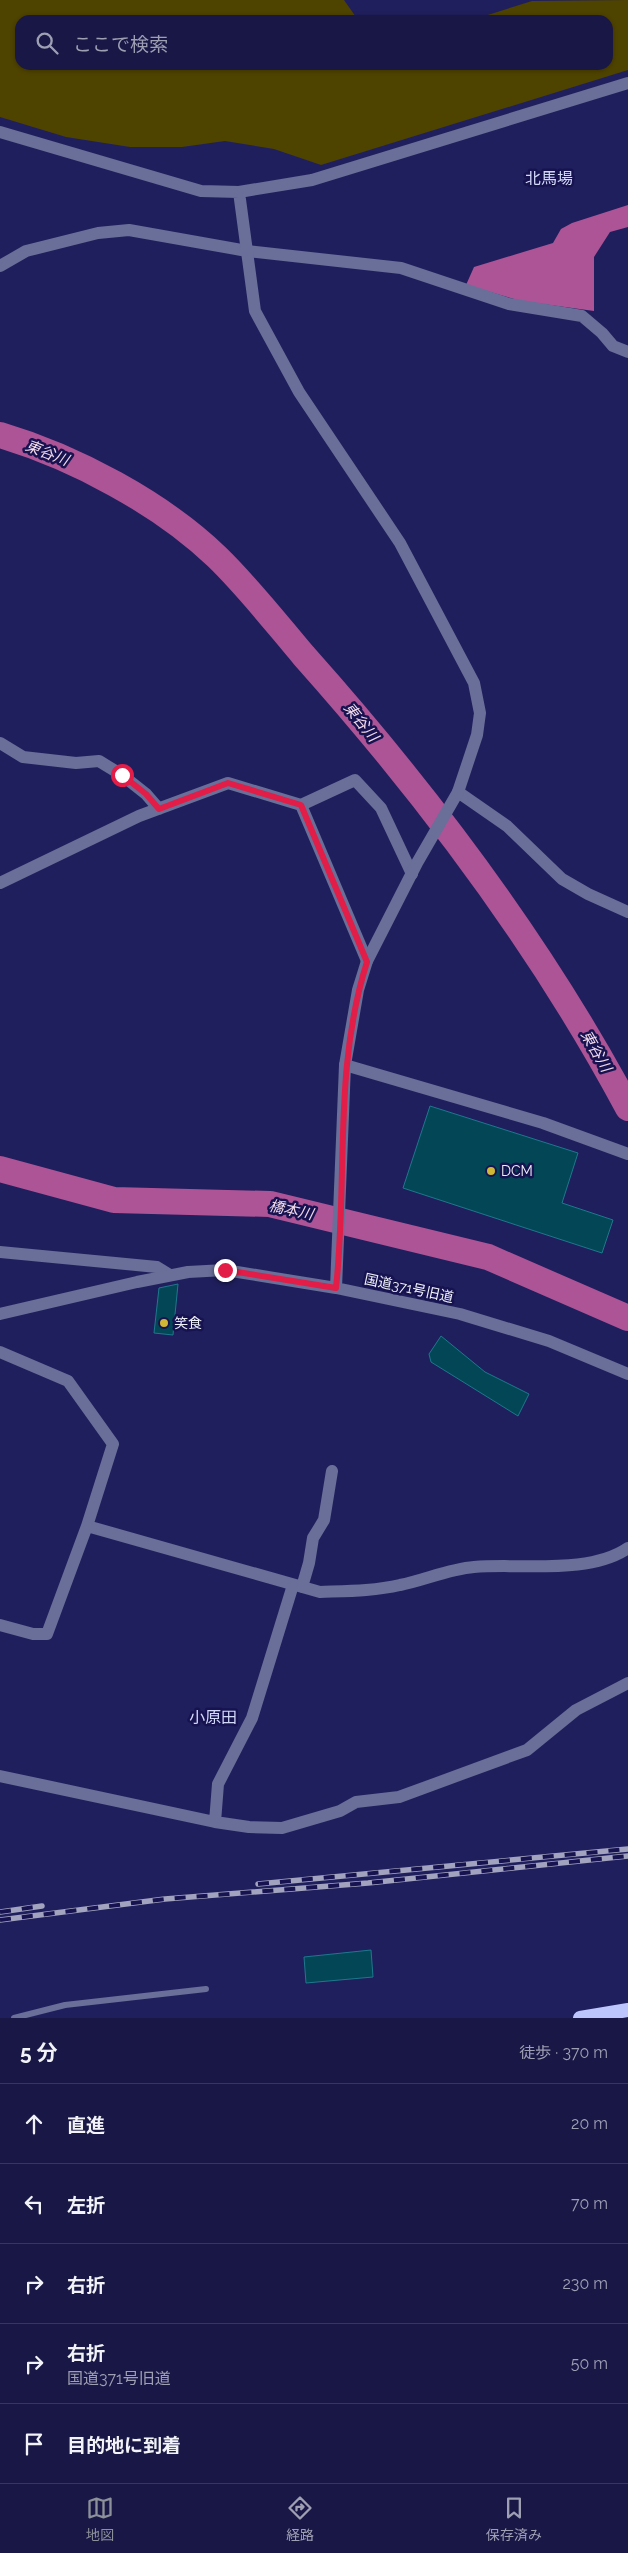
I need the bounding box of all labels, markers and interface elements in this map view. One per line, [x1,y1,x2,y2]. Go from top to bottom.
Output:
search box [15,15,613,70]
icon: search [33,29,61,57]
text: ここで検索 [73,33,168,55]
district label: 北馬場 [525,169,573,188]
water label: 東谷川 [23,437,73,470]
water label: 東谷川 [340,699,383,747]
route start [111,764,134,787]
water label: 東谷川 [577,1027,616,1077]
place label: DCM [501,1163,533,1179]
marker: DCM [485,1165,497,1177]
water label: 橋本川 [267,1197,317,1224]
route end [214,1259,237,1282]
street label: 国道371号旧道 [363,1271,455,1305]
place label: 笑食 [174,1315,202,1331]
marker: 笑食 [158,1317,170,1329]
district label: 小原田 [189,1708,237,1727]
text: 5 分 [20,2040,58,2065]
text: 徒歩 · 370 m [519,2043,608,2062]
icon: ahead [20,2110,48,2138]
text: 直進 [67,2114,105,2136]
text: 20 m [571,2114,608,2133]
icon: left [20,2190,48,2218]
text: 左折 [67,2194,105,2216]
text: 70 m [571,2194,608,2213]
icon: right [20,2270,48,2298]
text: 右折 [67,2274,105,2296]
text: 230 m [563,2274,608,2293]
text: 右折 [67,2342,105,2364]
icon: right [20,2350,48,2378]
text: 50 m [571,2354,608,2373]
text: 国道371号旧道 [67,2369,171,2388]
icon: arrive [20,2430,48,2458]
text: 目的地に到着 [67,2434,181,2456]
tab: 地図 [86,2494,114,2544]
tab: 経路 [286,2494,314,2544]
tab: 保存済み [486,2494,542,2544]

